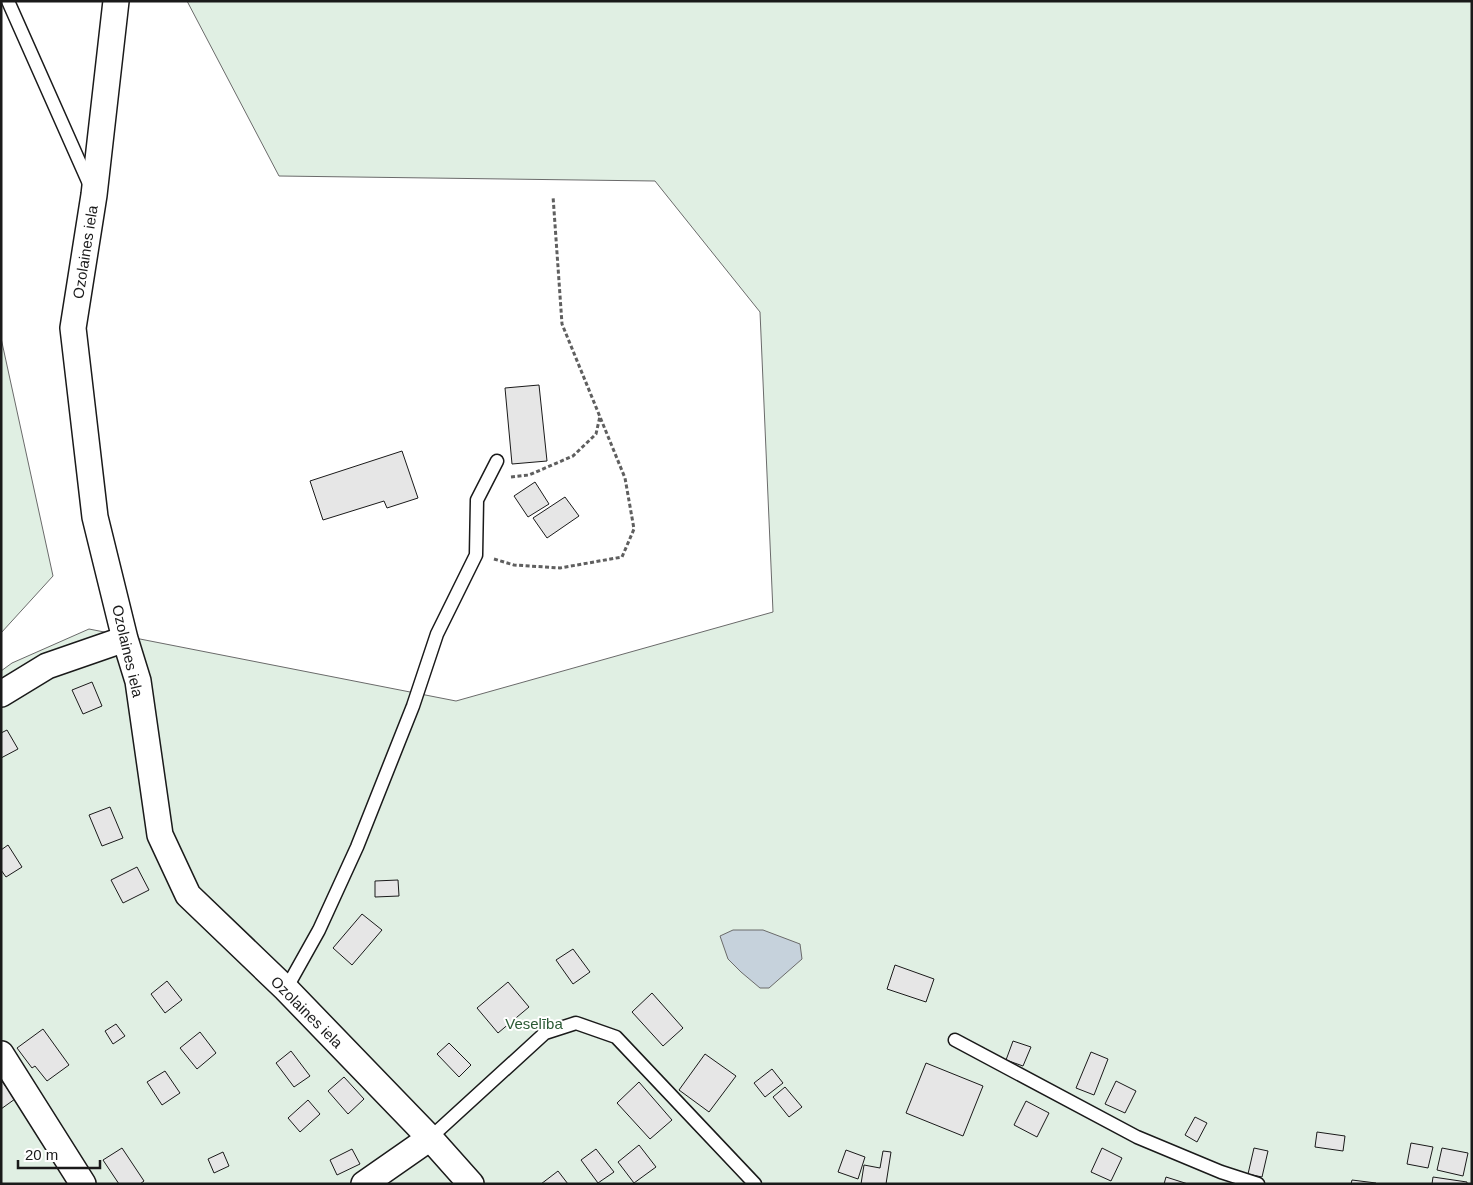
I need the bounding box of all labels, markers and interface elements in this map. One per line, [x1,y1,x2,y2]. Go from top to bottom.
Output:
street label: Ozolaines iela [69,203,101,300]
street label: Ozolaines iela [109,603,147,699]
street label: Ozolaines iela [268,973,347,1052]
park label: Veselība [505,1015,563,1032]
scale bar [18,1138,100,1170]
text: 20 m [25,1146,58,1163]

